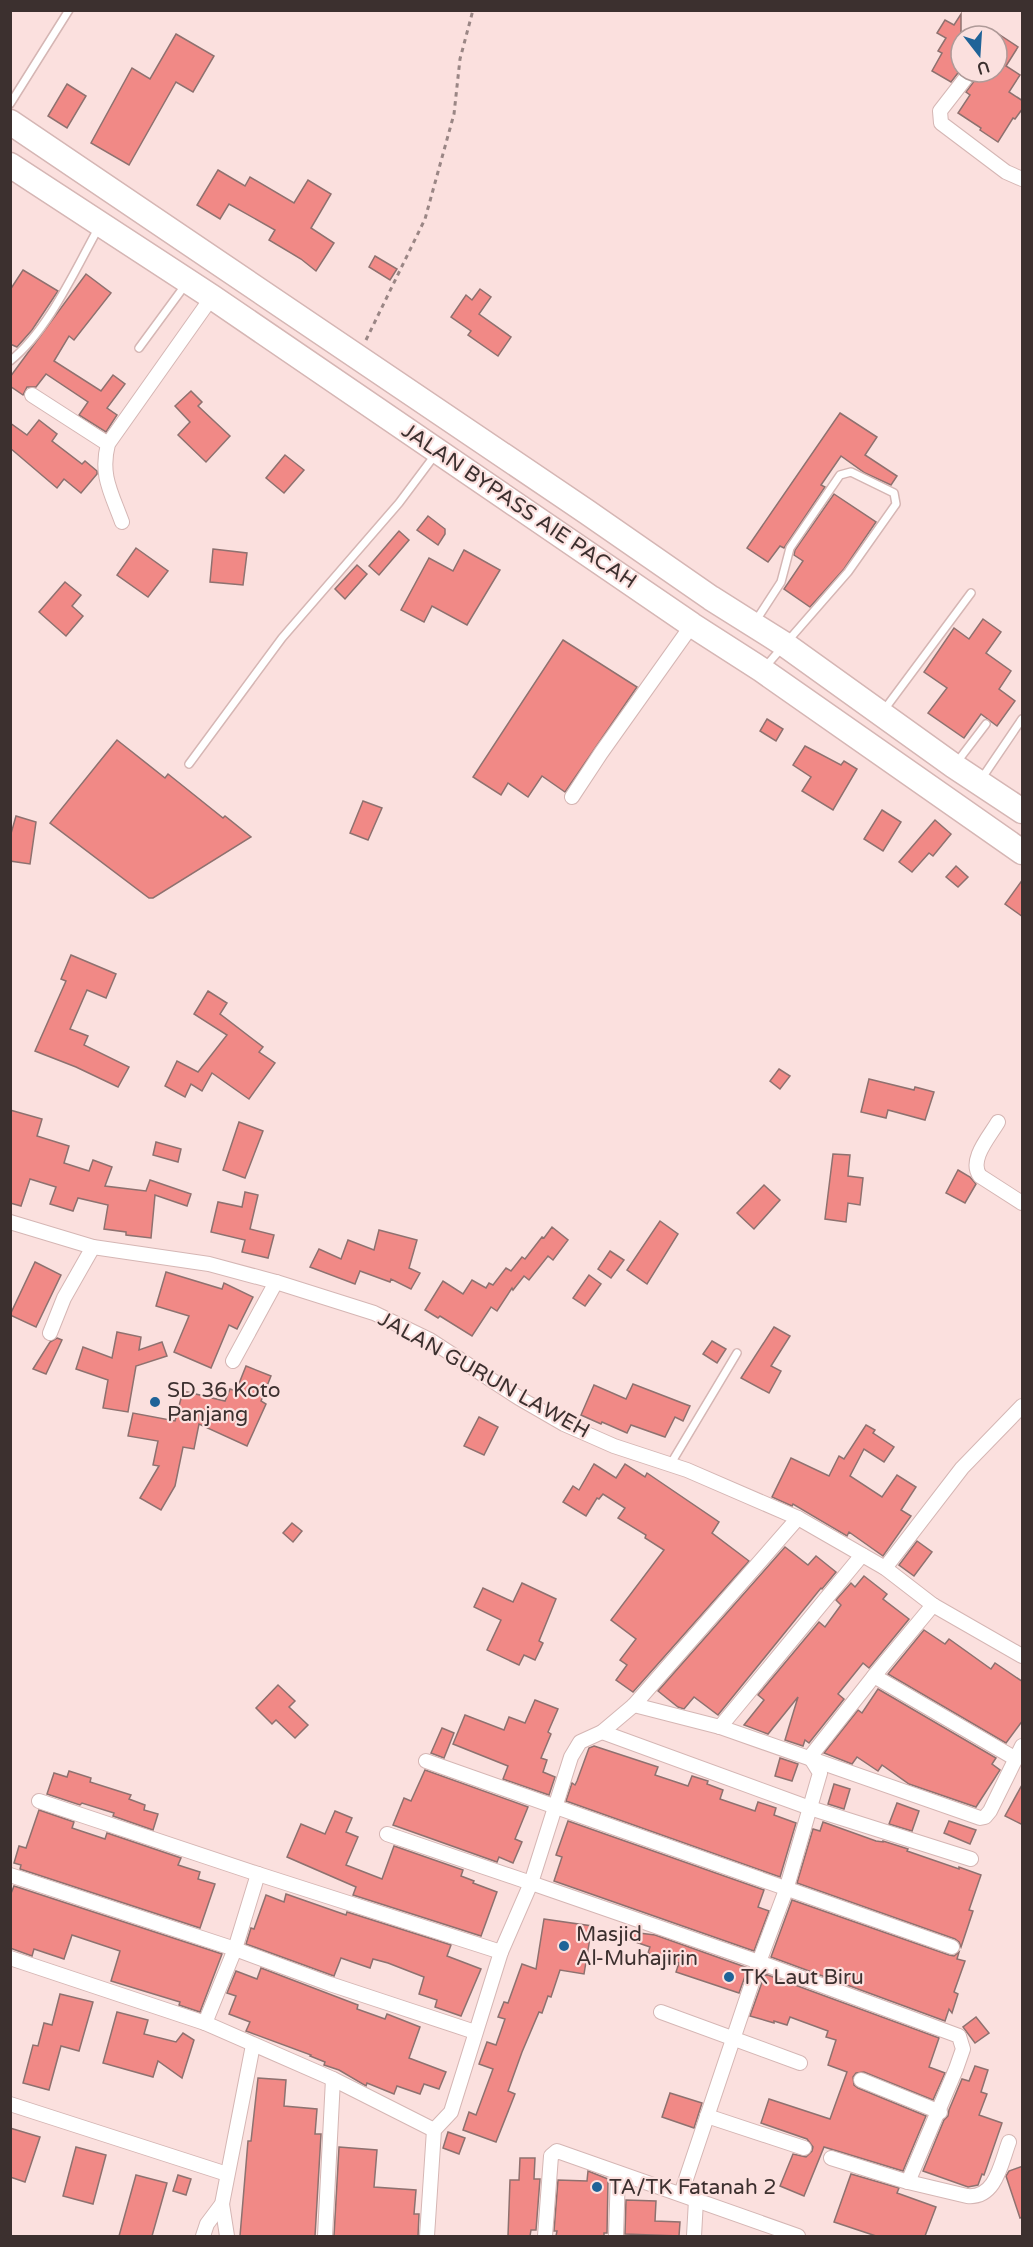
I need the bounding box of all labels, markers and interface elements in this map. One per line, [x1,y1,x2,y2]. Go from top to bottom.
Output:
north arrow [949,24,1009,84]
text: U [974,56,992,79]
street label: JALAN BYPASS AIE PACAH [397,418,641,594]
street label: JALAN GURUN LAWEH [374,1306,594,1444]
place label: SD 36 Koto Panjang [167,1378,280,1427]
marker: SD 36 Koto Panjang [148,1395,162,1409]
place label: Masjid Al-Muhajirin [576,1922,698,1971]
marker: Masjid Al-Muhajirin [557,1939,571,1953]
place label: TK Laut Biru [741,1965,864,1990]
marker: TK Laut Biru [722,1970,736,1984]
place label: TA/TK Fatanah 2 [609,2175,776,2200]
marker: TA/TK Fatanah 2 [590,2180,604,2194]

